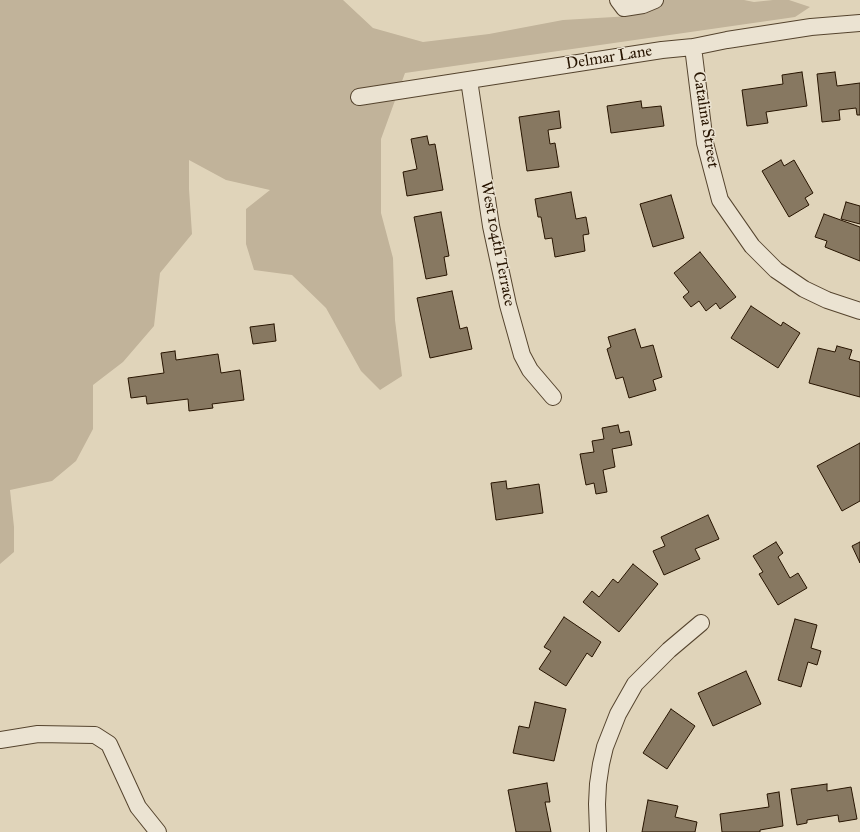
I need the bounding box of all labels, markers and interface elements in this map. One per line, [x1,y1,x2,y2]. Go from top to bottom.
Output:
street label: Delmar Lane [564,42,654,74]
street label: Catalina Street [688,70,722,170]
street label: West 104th Terrace [475,180,519,308]

